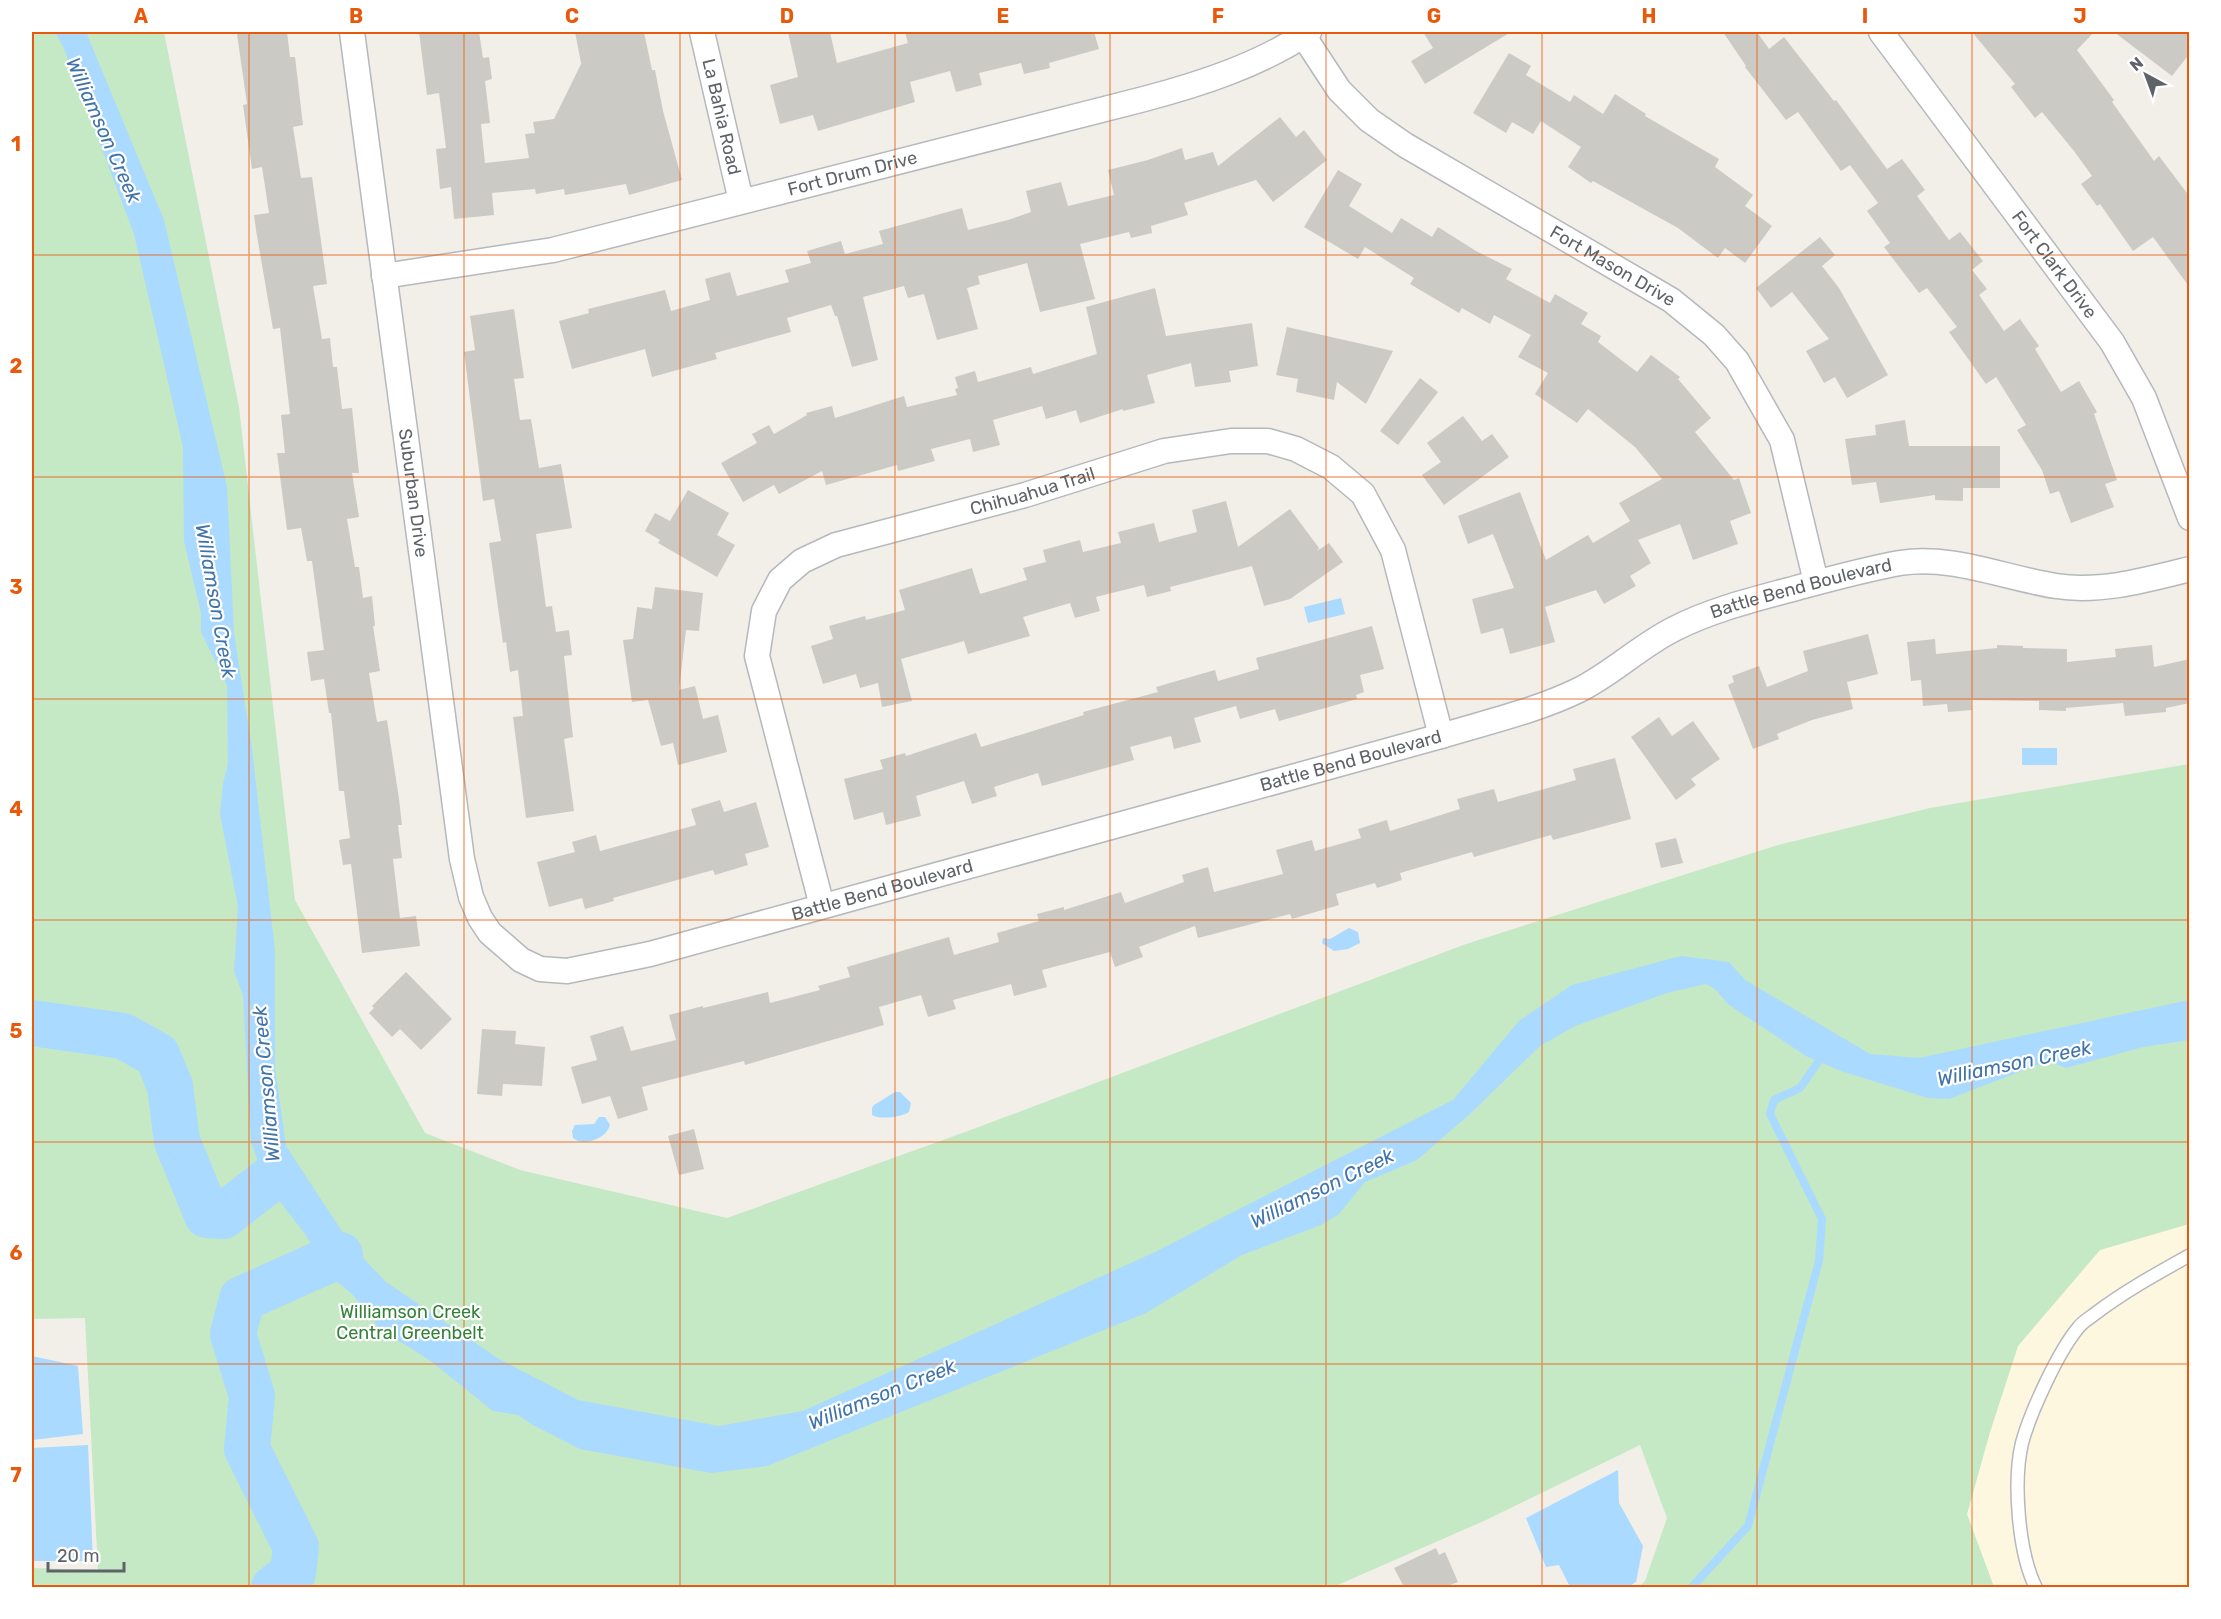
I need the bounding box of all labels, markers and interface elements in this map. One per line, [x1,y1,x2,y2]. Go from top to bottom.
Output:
text: A [134,4,149,28]
text: B [349,4,363,28]
text: C [565,4,579,28]
text: D [780,4,794,28]
text: E [997,4,1009,28]
text: F [1212,4,1224,28]
text: G [1427,4,1441,28]
text: H [1642,4,1656,28]
text: I [1862,4,1868,28]
text: J [2073,4,2087,28]
north arrow [2116,45,2176,105]
water label: Williamson Creek [61,53,147,207]
text: N [2126,53,2147,75]
street label: La Bahia Road [697,56,746,177]
text: 1 [11,132,21,156]
street label: Fort Drum Drive [785,146,919,201]
street label: Fort Clark Drive [2007,206,2102,323]
street label: Fort Mason Drive [1546,221,1679,311]
text: 2 [10,354,23,378]
street label: Suburban Drive [394,427,433,559]
street label: Chihuahua Trail [968,463,1098,520]
water label: Williamson Creek [191,522,242,681]
street label: Battle Bend Boulevard [1707,554,1894,623]
text: 3 [9,575,23,599]
street label: Battle Bend Boulevard [1257,725,1444,796]
text: 4 [9,797,23,821]
street label: Battle Bend Boulevard [789,855,975,925]
water label: Williamson Creek [247,1004,285,1163]
text: 5 [10,1019,23,1043]
water label: Williamson Creek [1935,1035,2094,1091]
water label: Williamson Creek [1246,1143,1398,1233]
text: 6 [9,1241,23,1265]
park label: Williamson Creek Central Greenbelt [336,1301,484,1344]
water label: Williamson Creek [805,1353,960,1435]
text: 7 [10,1463,22,1487]
scale bar [48,1535,124,1573]
text: 20 m [57,1545,99,1567]

